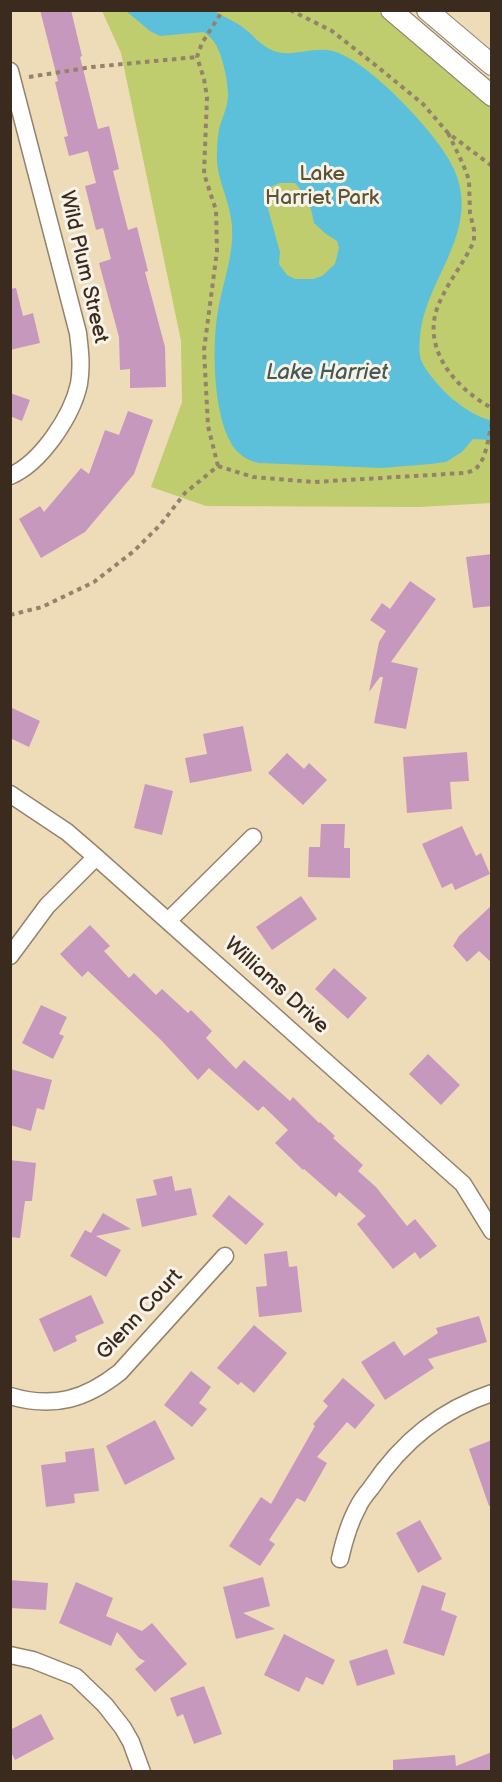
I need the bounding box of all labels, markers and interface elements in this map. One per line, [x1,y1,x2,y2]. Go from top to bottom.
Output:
park label: Lake Harriet Park [265,162,379,212]
street label: Wild Plum Street [53,188,113,346]
water label: Lake Harriet [266,360,388,386]
street label: Williams Drive [219,932,333,1040]
street label: Glenn Court [92,1264,188,1366]

